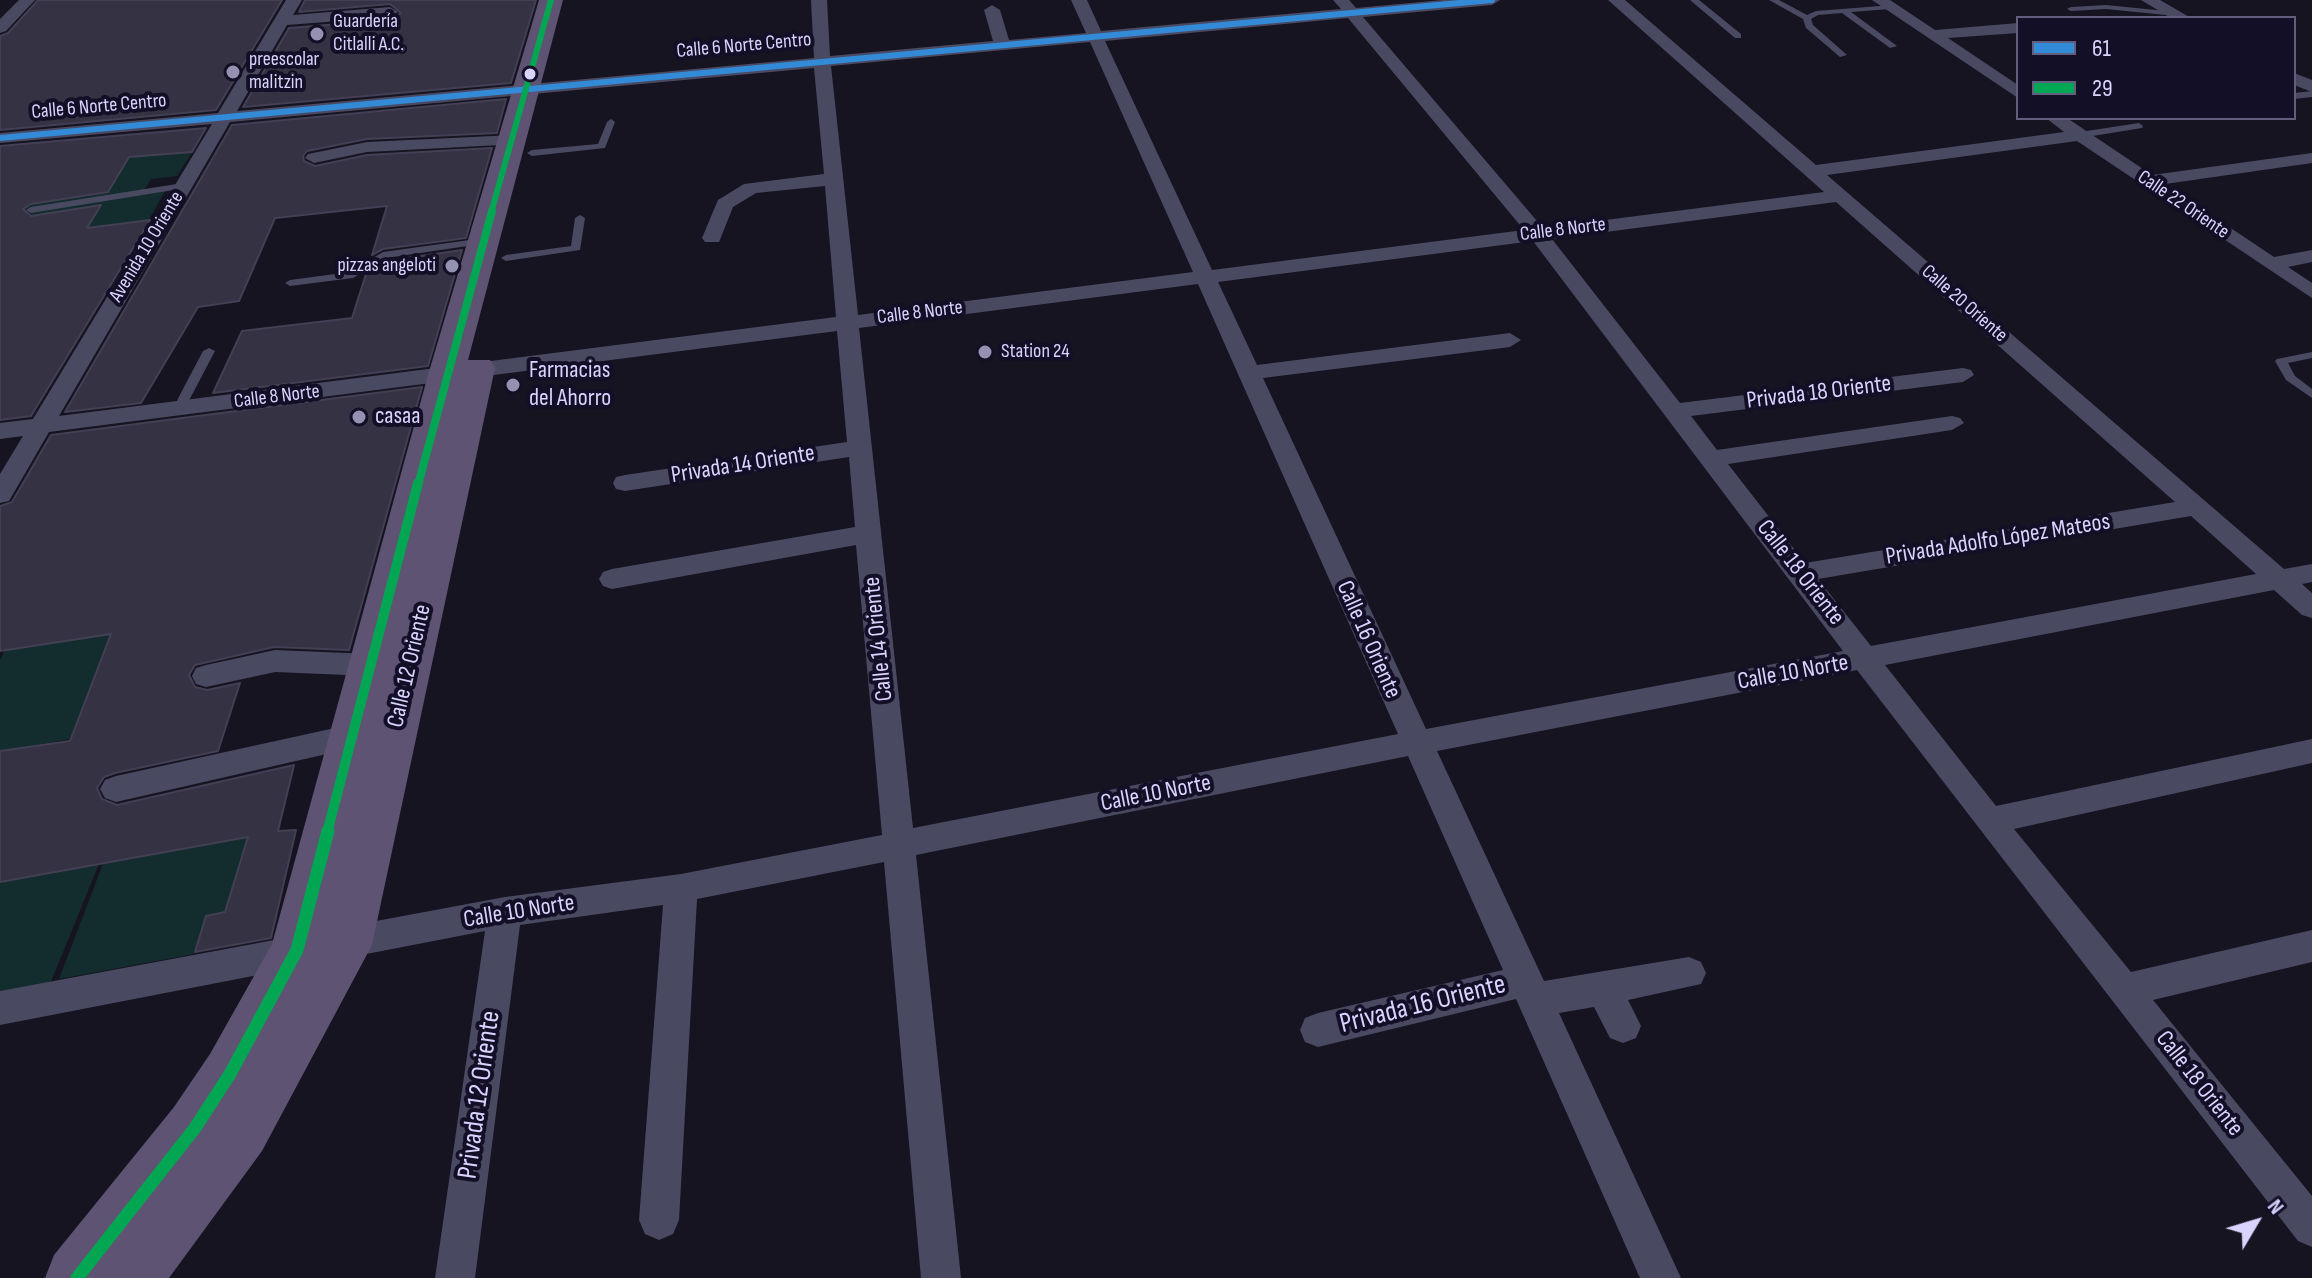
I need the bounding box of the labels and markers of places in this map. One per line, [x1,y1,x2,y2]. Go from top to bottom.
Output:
place label: Guardería Citlalli A.C. [333,10,404,57]
marker: Guardería Citlalli A.C. [308,25,326,43]
place label: preescolar malitzin [249,48,319,95]
marker: preescolar malitzin [224,63,242,81]
unlabelled marker [522,66,538,82]
place label: pizzas angeloti [338,254,436,278]
marker: pizzas angeloti [443,257,461,275]
place label: Station 24 [1001,340,1070,364]
marker: Station 24 [976,343,994,361]
place label: Farmacias del Ahorro [529,357,611,413]
marker: Farmacias del Ahorro [504,376,522,394]
place label: casaa [375,403,421,431]
marker: casaa [350,408,368,426]

